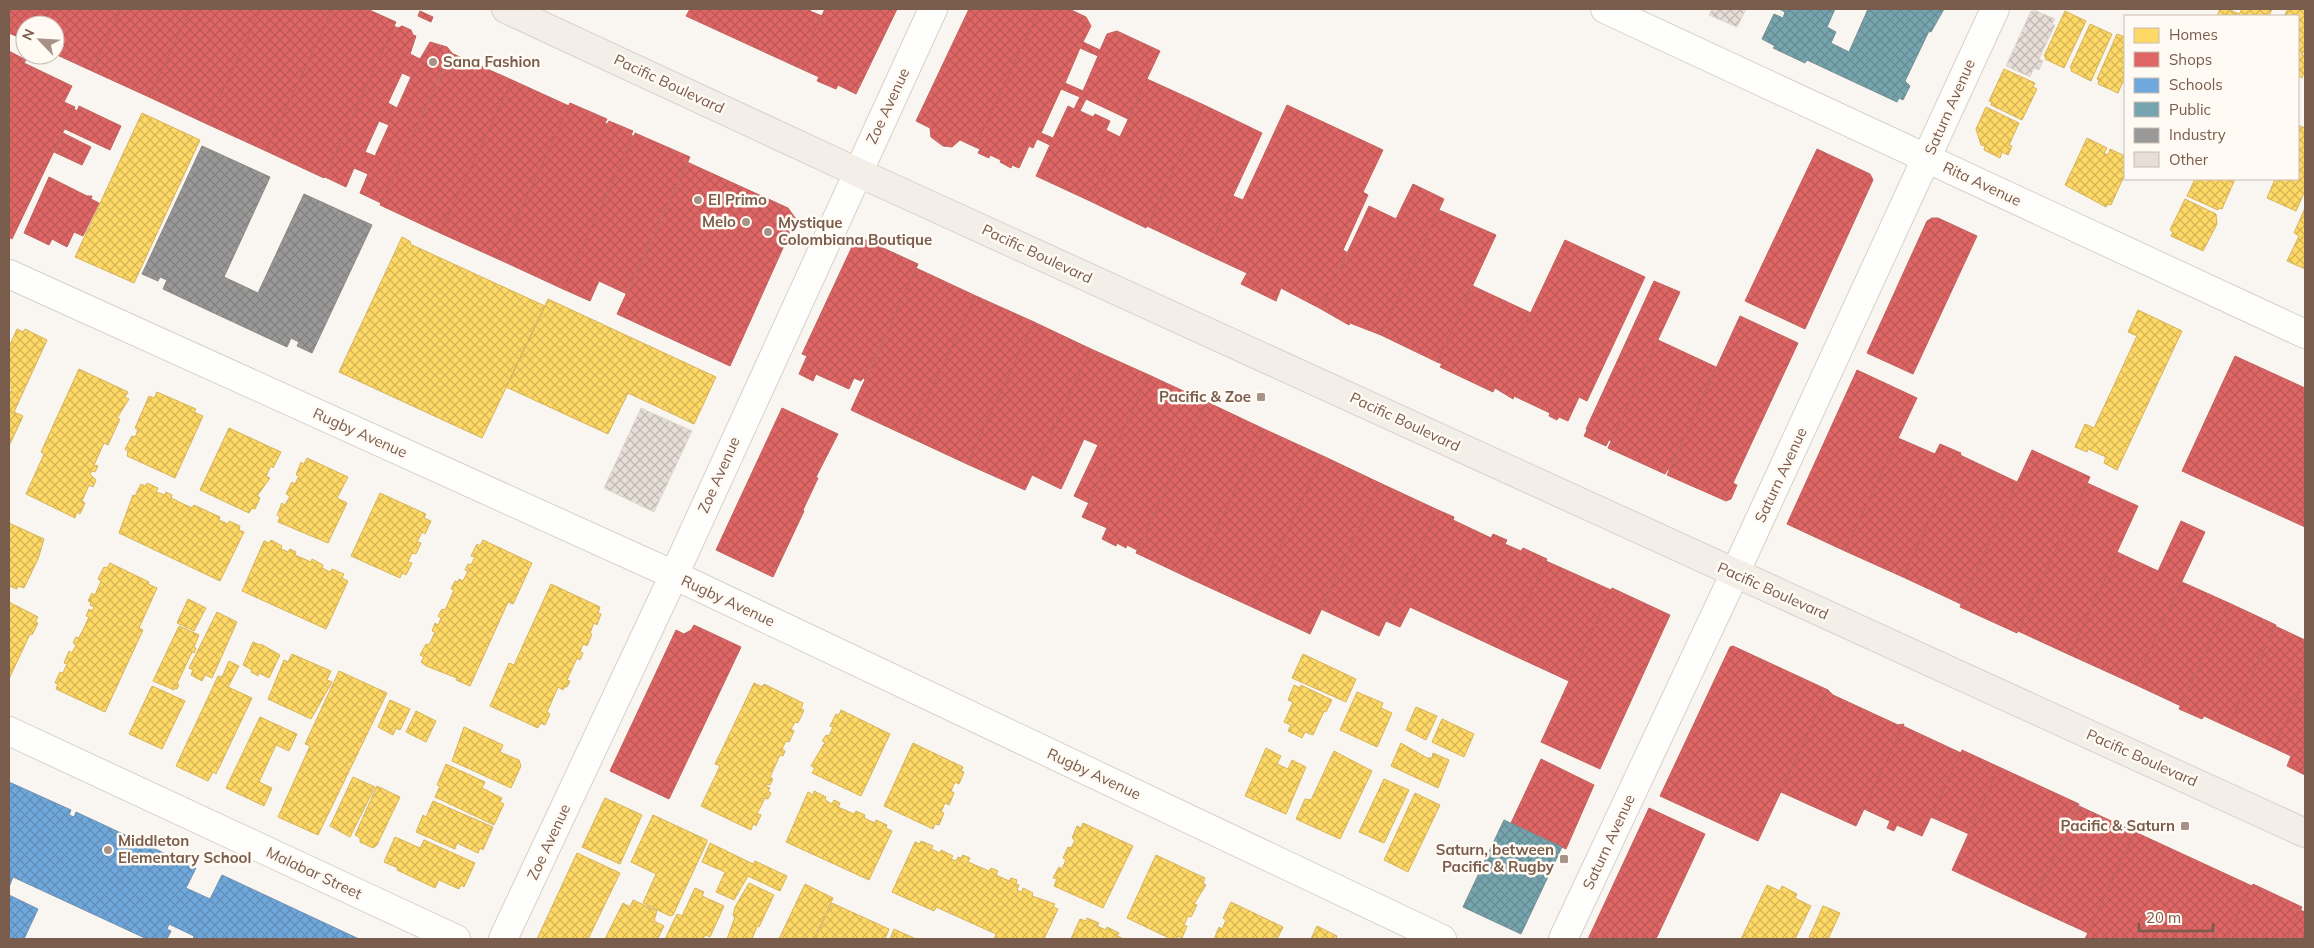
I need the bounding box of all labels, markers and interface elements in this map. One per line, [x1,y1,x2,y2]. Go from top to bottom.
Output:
north arrow [15,15,65,65]
legend [2124,15,2299,180]
text: Homes [2169,25,2218,44]
text: N [18,26,39,43]
street label: Pacific Boulevard [611,50,727,117]
text: Shops [2169,50,2212,69]
place label: Sana Fashion [443,52,540,71]
marker: Sana Fashion [427,56,439,68]
street label: Saturn Avenue [1920,56,1979,158]
street label: Zoe Avenue [862,65,913,147]
text: Schools [2169,75,2223,94]
text: Public [2169,100,2211,119]
text: Industry [2169,125,2226,144]
text: Other [2169,150,2209,169]
street label: Rita Avenue [1940,157,2024,210]
place label: El Primo [708,190,767,209]
marker: El Primo [692,194,704,206]
place label: Melo [702,212,736,231]
place label: Mystique Colombiana Boutique [778,213,932,249]
marker: Melo [740,216,752,228]
street label: Pacific Boulevard [979,220,1095,287]
marker: Mystique Colombiana Boutique [762,226,774,238]
place label: Pacific & Zoe [1159,387,1251,406]
street label: Pacific Boulevard [1347,388,1463,455]
marker: Pacific & Zoe [1255,391,1267,403]
street label: Rugby Avenue [310,403,410,462]
street label: Saturn Avenue [1750,424,1811,525]
street label: Zoe Avenue [693,434,744,516]
street label: Pacific Boulevard [1715,558,1832,624]
street label: Rugby Avenue [678,571,778,631]
street label: Pacific Boulevard [2084,725,2201,791]
street label: Rugby Avenue [1044,744,1144,804]
street label: Saturn Avenue [1578,791,1639,892]
street label: Zoe Avenue [523,801,574,883]
place label: Pacific & Saturn [2061,816,2175,835]
marker: Pacific & Saturn [2179,820,2191,832]
place label: Middleton Elementary School [118,831,251,867]
place label: Saturn, between Pacific & Rugby [1436,840,1555,876]
street label: Malabar Street [263,842,365,903]
marker: Middleton Elementary School [102,844,114,856]
marker: Saturn, between Pacific & Rugby [1558,853,1570,865]
scale bar [2139,900,2213,932]
text: 20 m [2146,908,2181,927]

